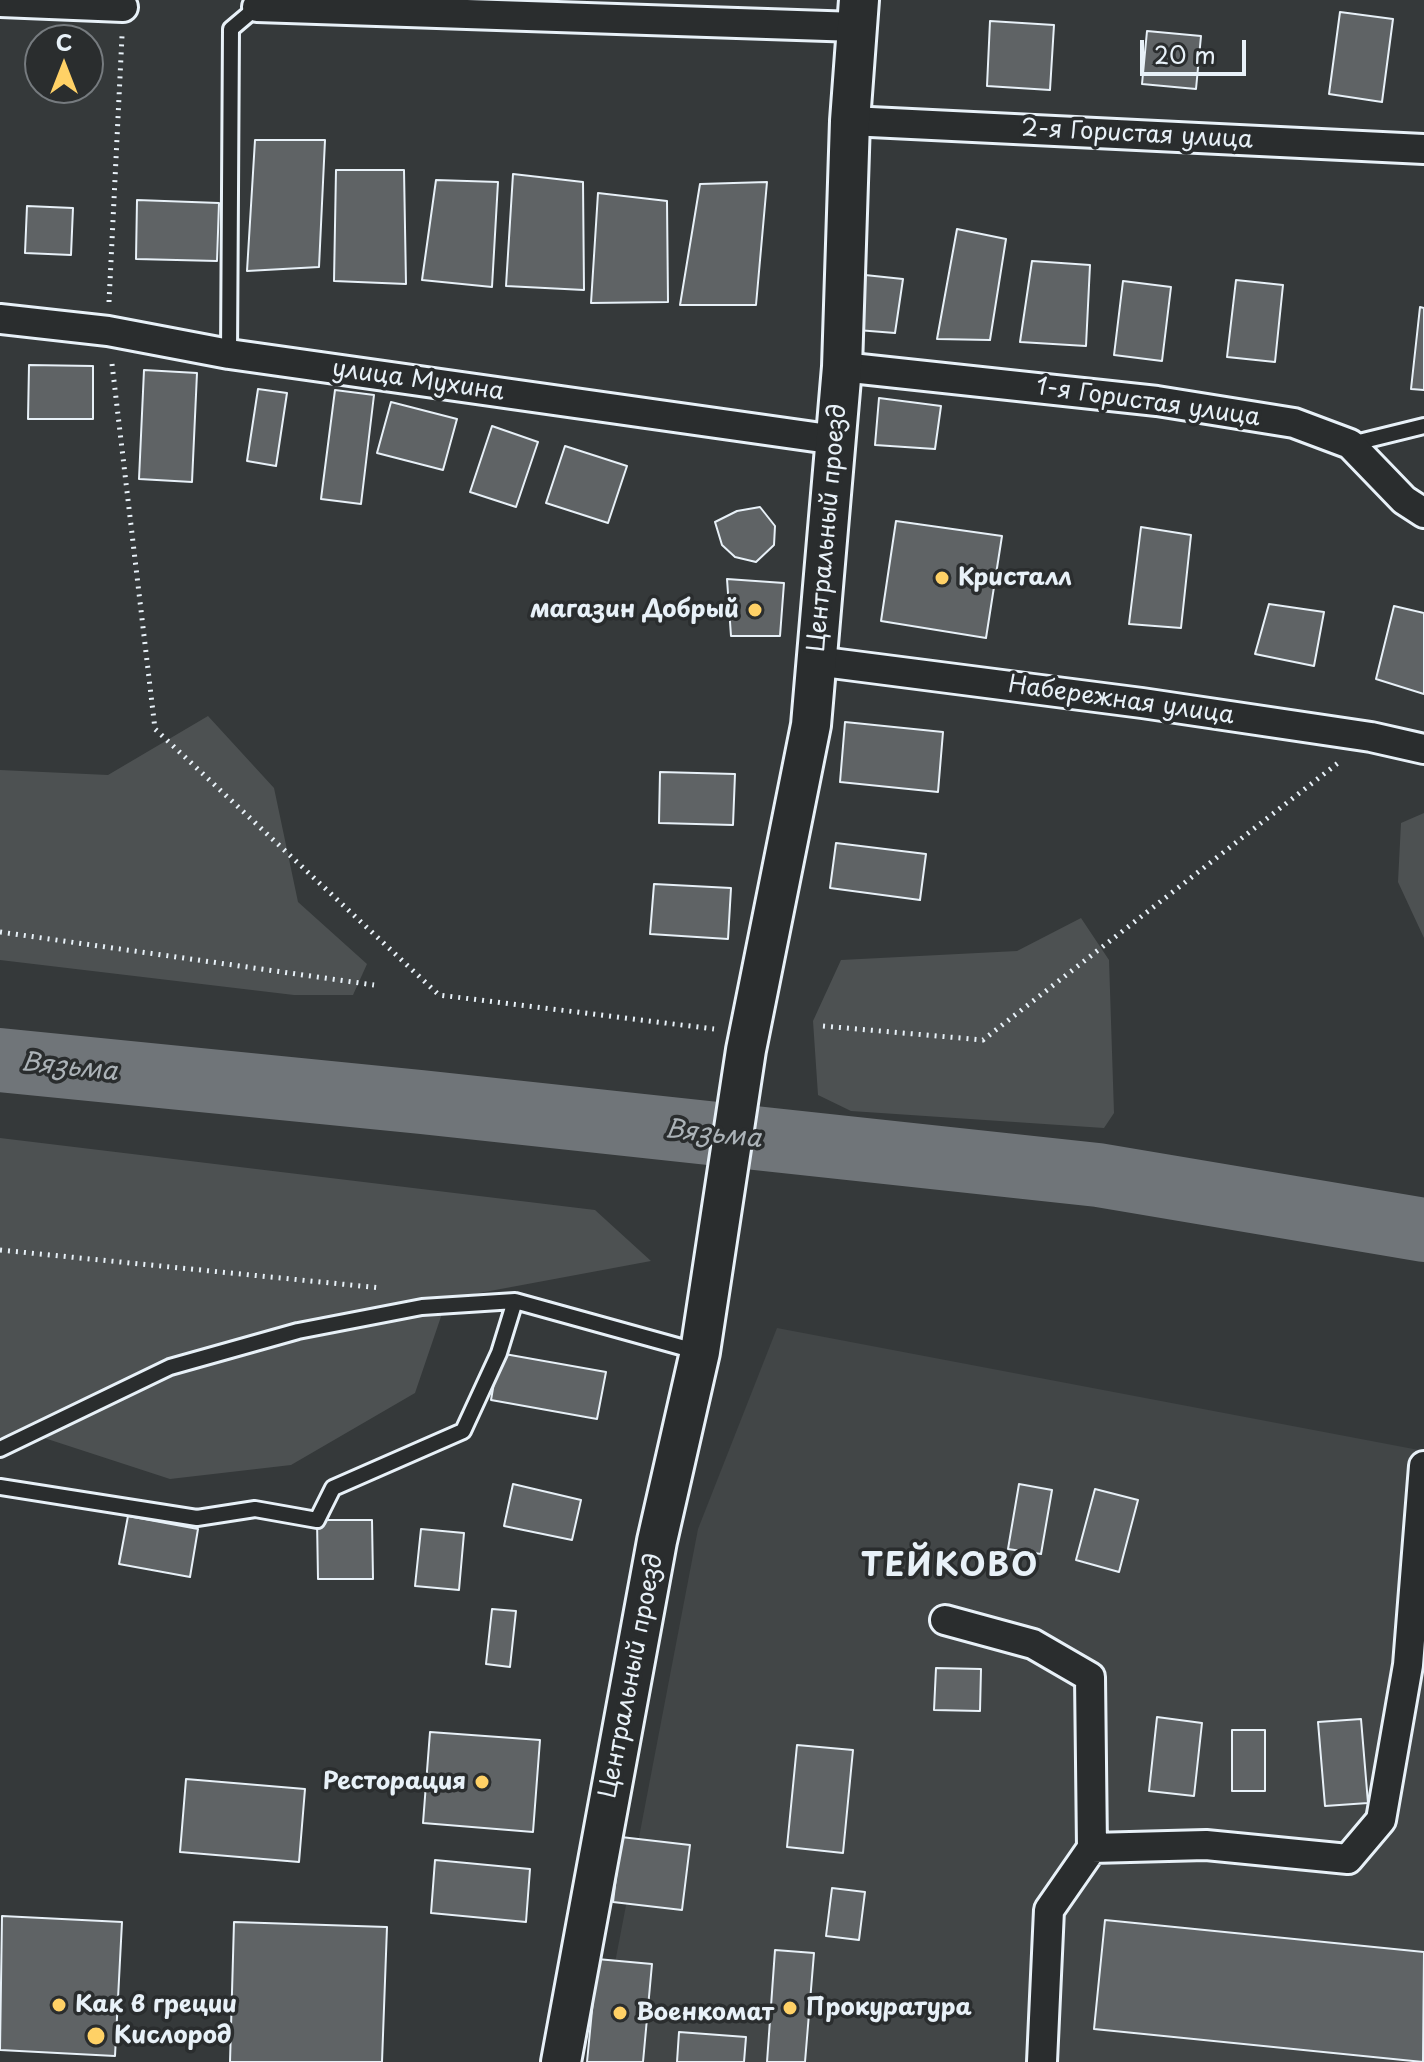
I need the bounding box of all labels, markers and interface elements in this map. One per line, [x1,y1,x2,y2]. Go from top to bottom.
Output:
north arrow [24,24,104,104]
scale bar [1144,24,1250,74]
text: С [56,25,72,58]
text: 20 m [1154,36,1216,72]
street label: 2-я Гористая улица [1020,115,1254,155]
street label: улица Мухина [330,355,506,407]
street label: 1-я Гористая улица [1034,373,1262,433]
street label: Центральный проезд [803,403,853,653]
place label: Кристалл [958,564,1072,592]
marker: Кристалл [933,569,951,587]
place label: магазин Добрый [530,596,739,624]
marker: магазин Добрый [746,601,764,619]
street label: Набережная улица [1006,671,1236,731]
water label: Вязьма [19,1047,119,1089]
water label: Вязьма [663,1114,763,1156]
district label: ТЕЙКОВО [863,1548,1037,1586]
street label: Центральный проезд [594,1551,670,1801]
place label: Ресторация [323,1768,466,1796]
marker: Ресторация [473,1773,491,1791]
place label: Как в греции [75,1991,237,2019]
place label: Прокуратура [806,1994,972,2022]
marker: Как в греции [50,1996,68,2014]
place label: Военкомат [636,1999,774,2027]
marker: Прокуратура [781,1999,799,2017]
marker: Военкомат [611,2004,629,2022]
place label: Кислород [114,2022,231,2050]
marker: Кислород [85,2025,107,2047]

